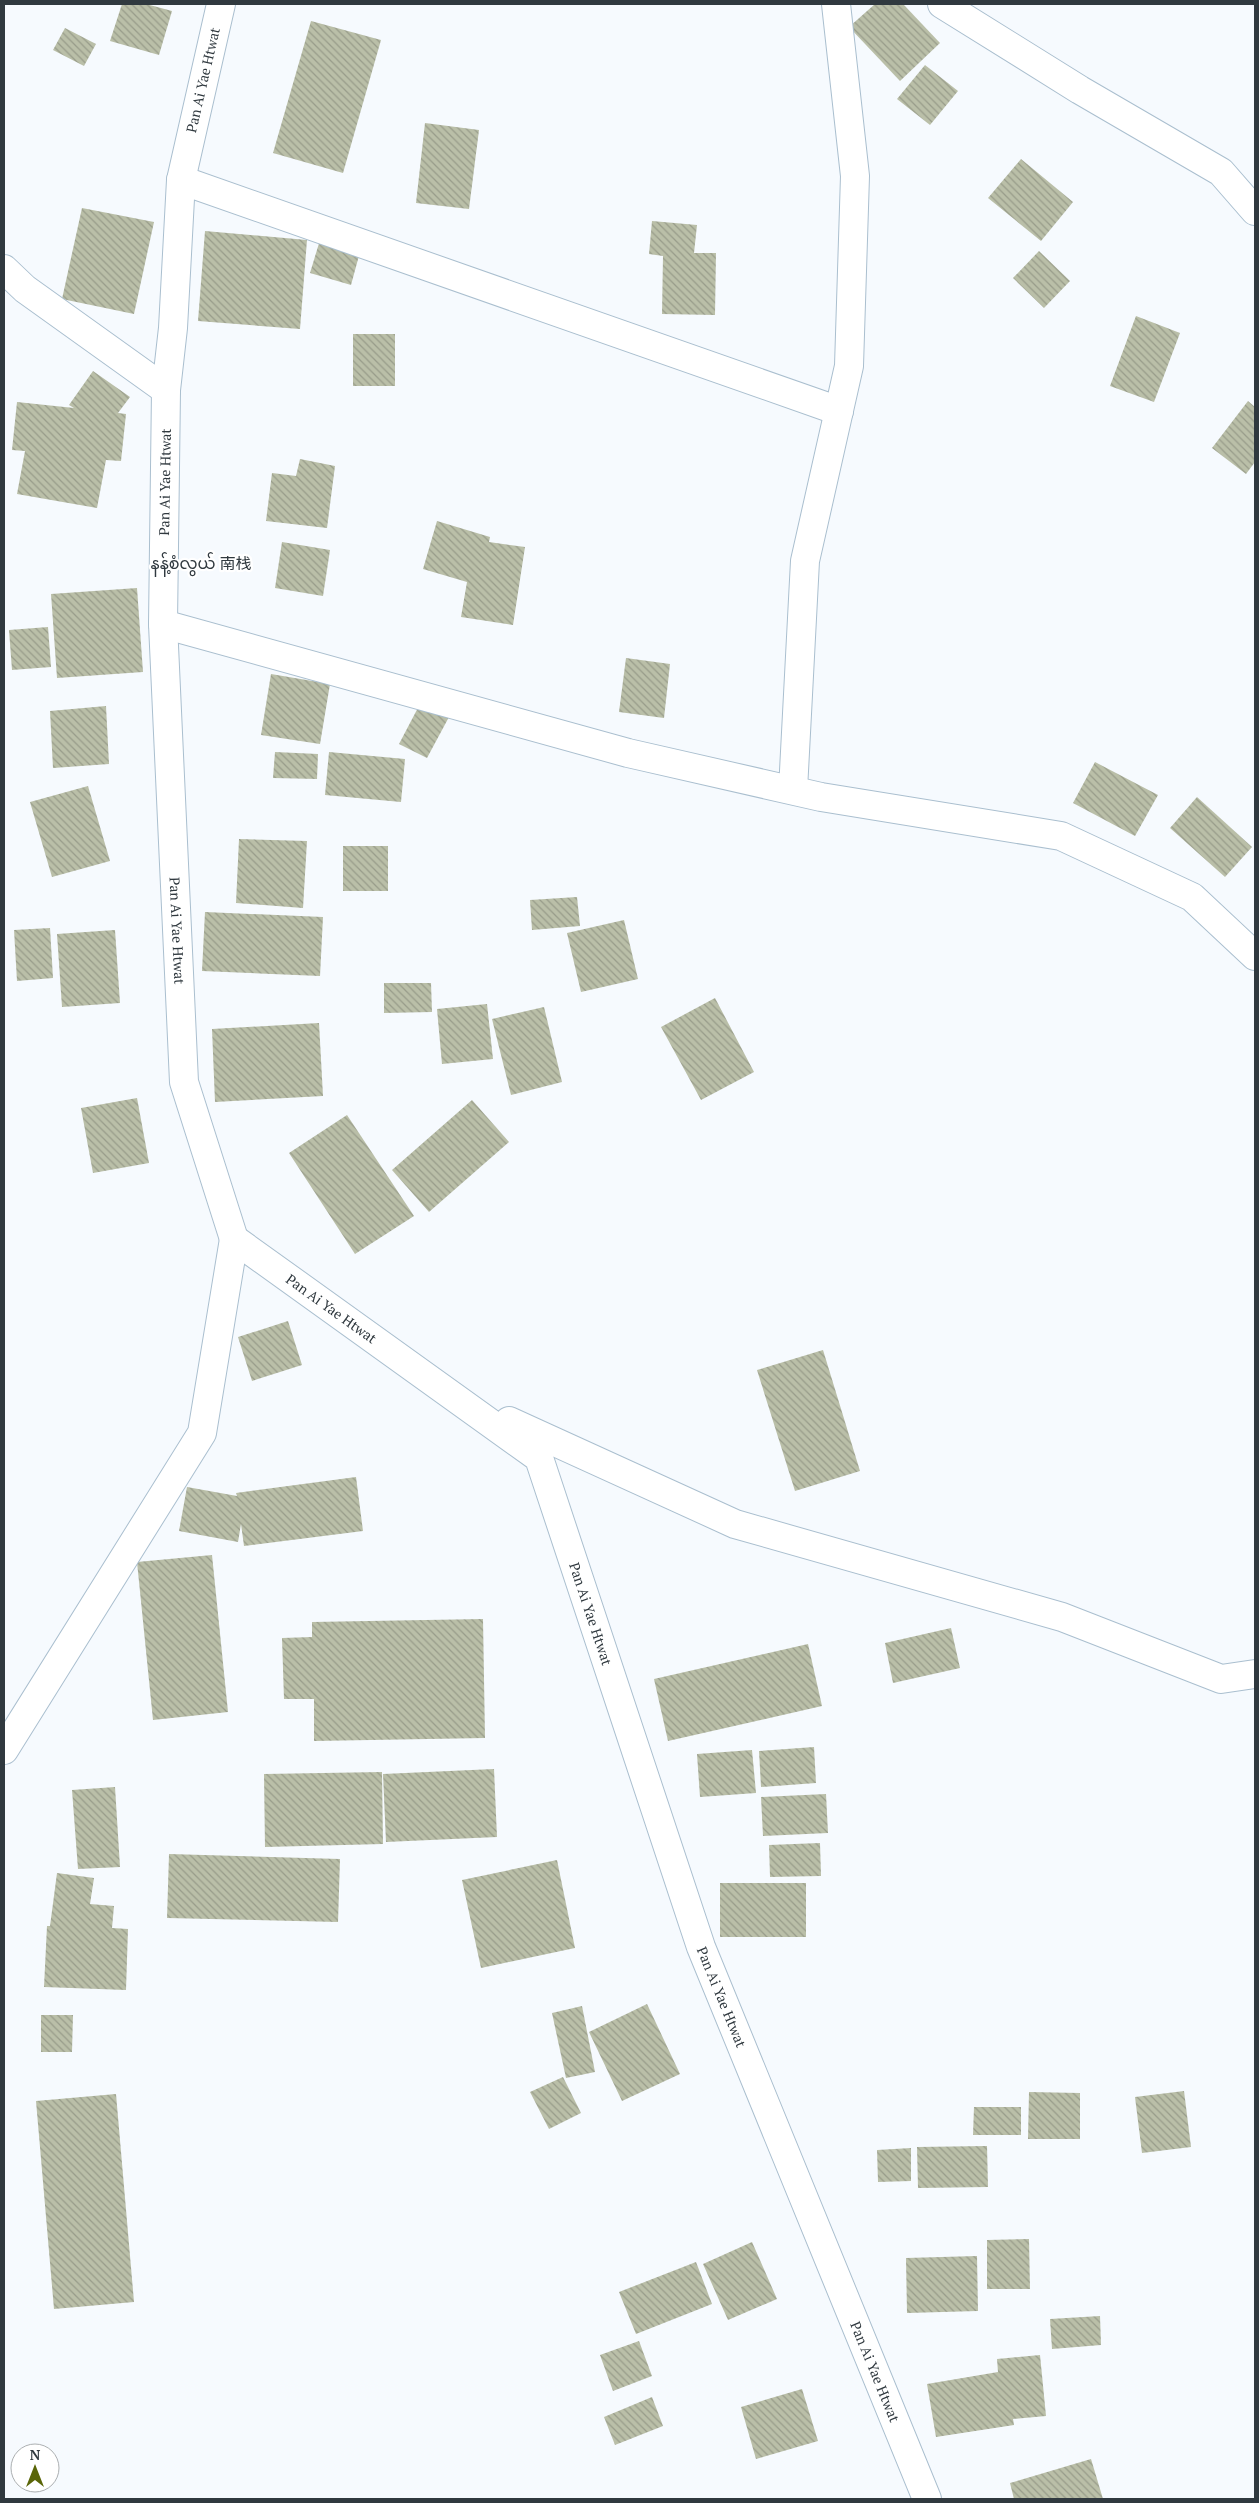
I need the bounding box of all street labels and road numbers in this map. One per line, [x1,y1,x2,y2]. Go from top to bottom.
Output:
street label: Pan Ai Yae Htwat [181,25,224,134]
street label: Pan Ai Yae Htwat [154,427,175,536]
street label: Pan Ai Yae Htwat [166,876,190,985]
street label: Pan Ai Yae Htwat [282,1269,381,1348]
street label: Pan Ai Yae Htwat [565,1560,617,1668]
street label: Pan Ai Yae Htwat [693,1943,751,2051]
street label: Pan Ai Yae Htwat [846,2318,905,2426]

